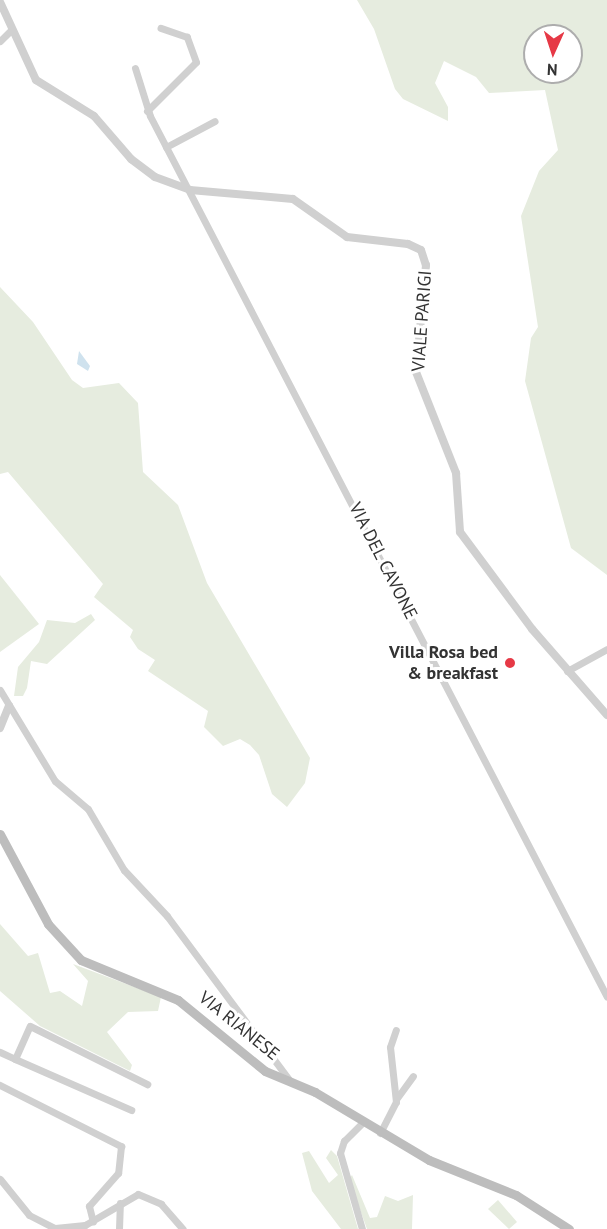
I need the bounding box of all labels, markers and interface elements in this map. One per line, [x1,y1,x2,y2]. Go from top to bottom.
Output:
north arrow [523,24,583,84]
text: N [546,60,558,80]
street label: VIALE PARIGI [408,270,436,372]
street label: VIA DEL CAVONE [344,498,422,624]
place label: Villa Rosa bed & breakfast [389,642,498,684]
marker: Villa Rosa bed & breakfast [503,656,517,670]
street label: VIA RIANESE [194,987,284,1065]

